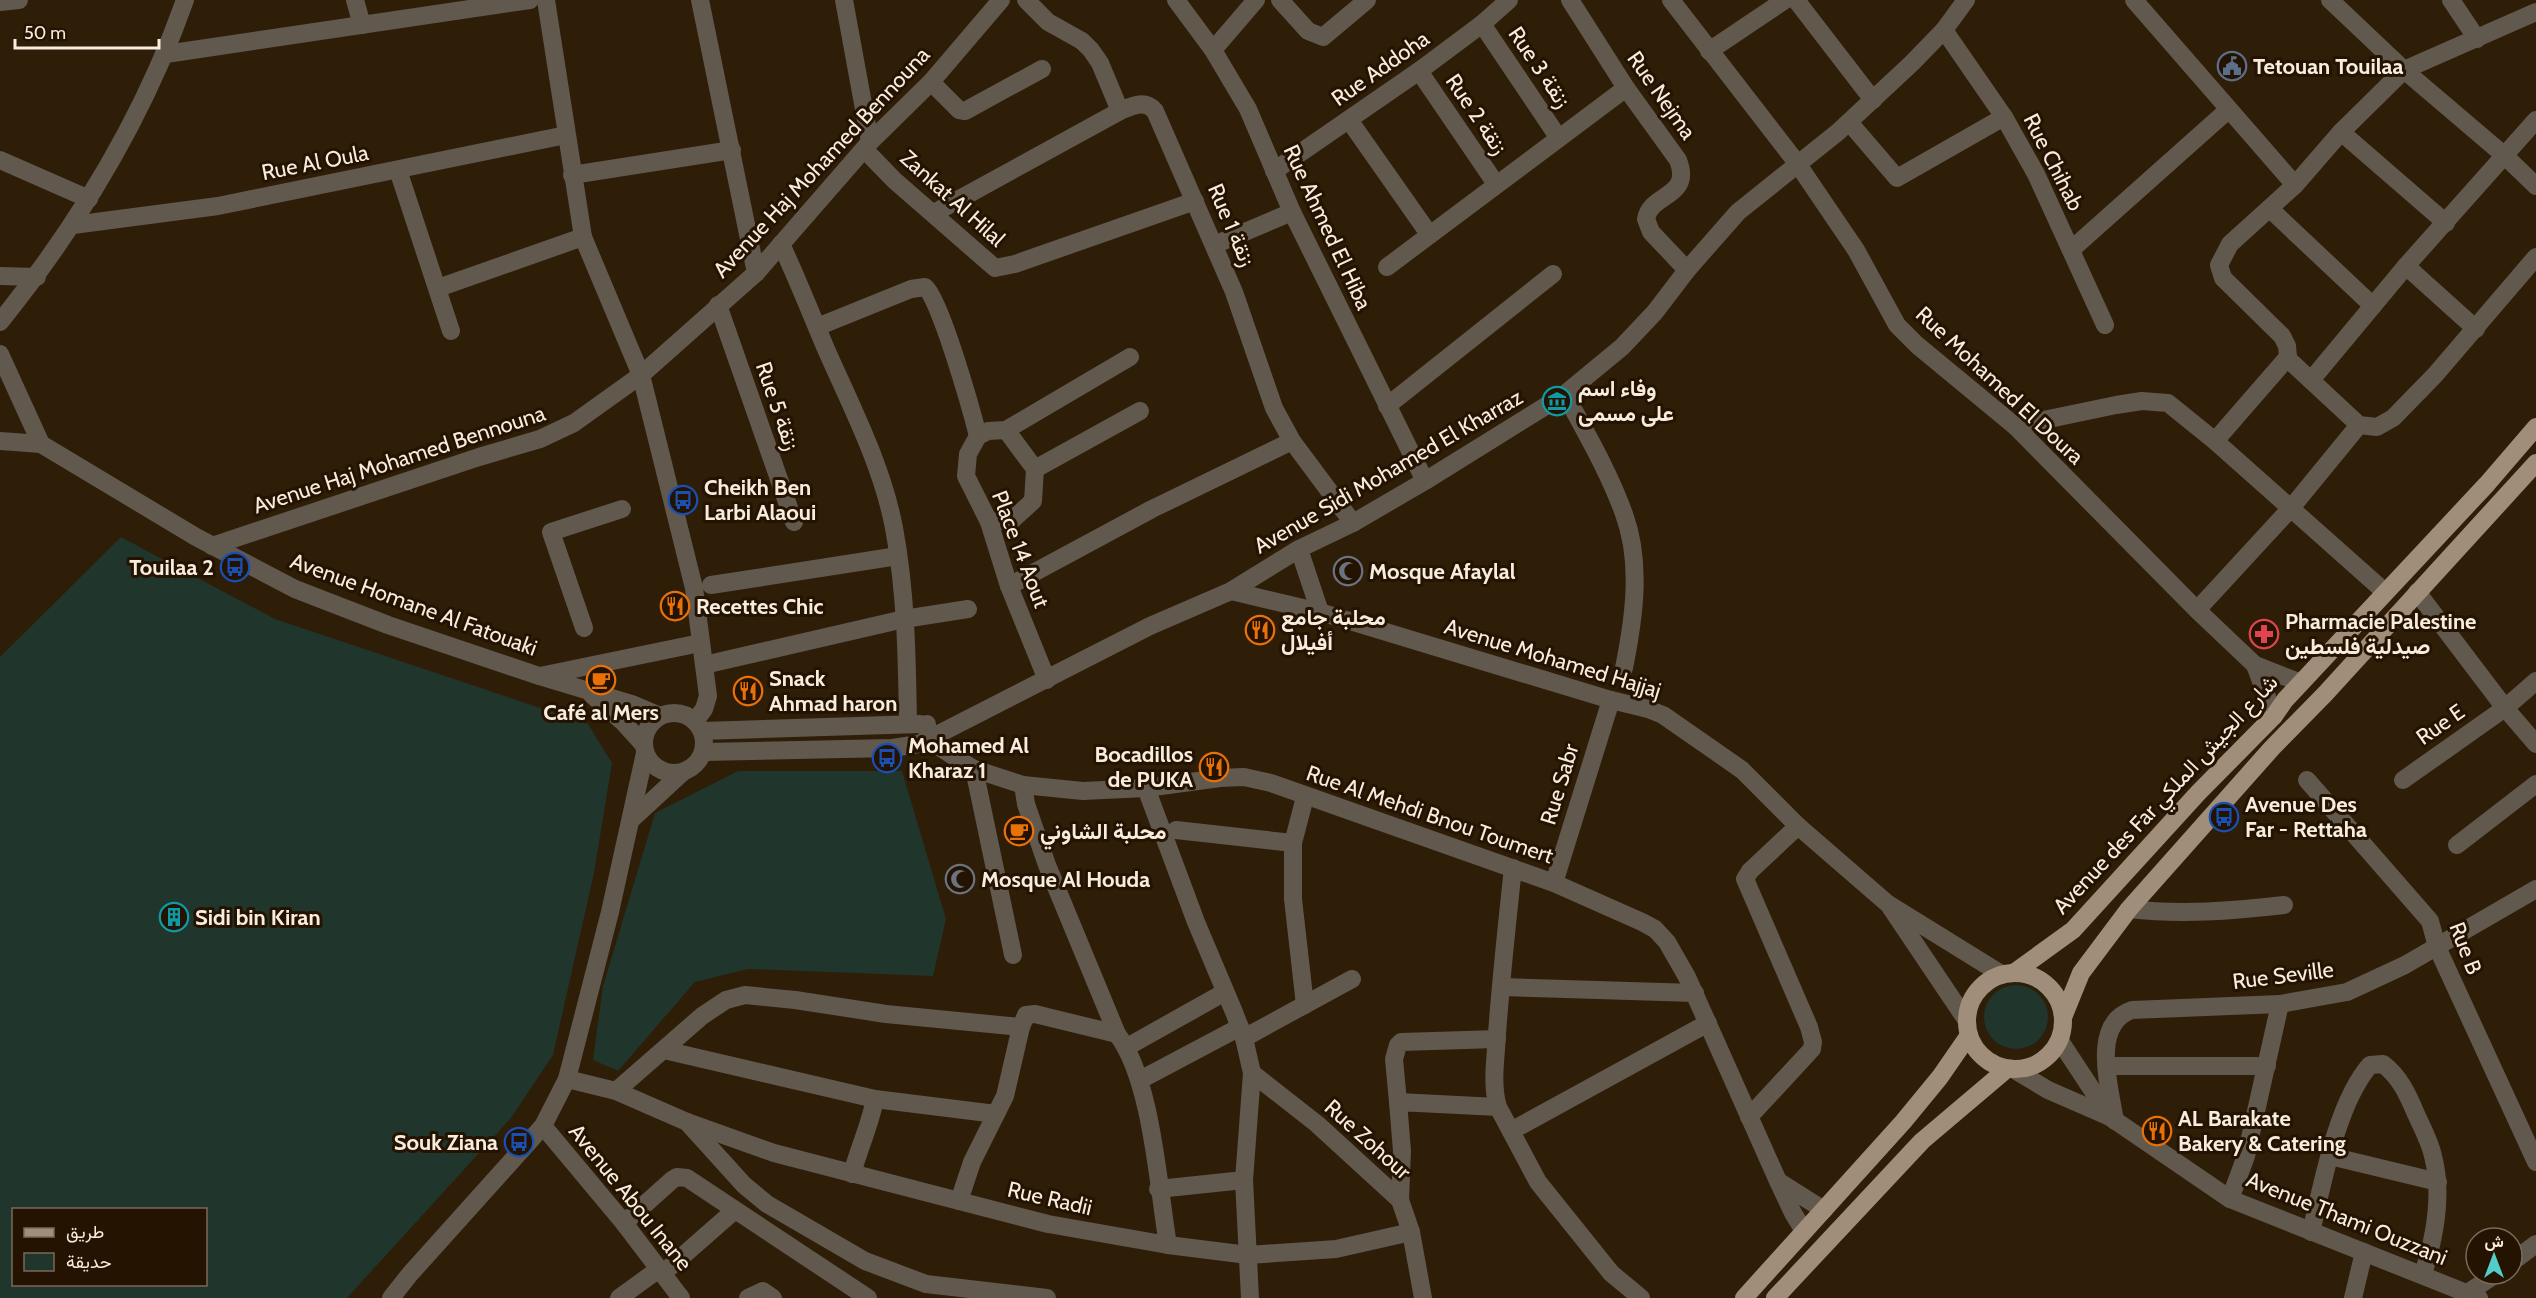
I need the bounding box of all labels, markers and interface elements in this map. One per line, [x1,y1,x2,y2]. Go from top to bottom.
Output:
scale bar [15,12,159,50]
street label: Rue 3 زنقة [1503,21,1577,113]
text: 50 m [24,22,66,44]
street label: Rue Addoha [1326,25,1435,112]
street label: Avenue Haj Mohamed Bennouna [707,41,936,283]
street label: Rue Nejma [1621,46,1702,145]
public building icon: Tetouan Touilaa [2216,50,2248,82]
place label: Tetouan Touilaa [2253,53,2404,80]
street label: Rue 2 زنقة [1440,69,1513,160]
street label: Rue Chihab [2018,109,2090,215]
street label: Rue Al Oula [259,139,371,186]
street label: Rue Ahmed El Hiba [1277,140,1378,314]
street label: Zankat Al Hilal [895,144,1011,253]
street label: Rue 1 زنقة [1202,180,1261,271]
street label: Rue Mohamed El Doura [1910,301,2090,470]
street label: Rue 5 زنقة [750,358,805,454]
place label: وفاء اسم على مسمى [1578,375,1674,427]
street label: Avenue Sidi Mohamed El Kharraz [1249,383,1527,560]
museum icon: وفاء اسم على مسمى [1541,385,1573,417]
street label: Avenue Haj Mohamed Bennouna [250,399,549,520]
place label: Cheikh Ben Larbi Alaoui [704,474,816,526]
bus stop icon: Cheikh Ben Larbi Alaoui [667,484,699,516]
street label: Place 14 Aout [986,487,1055,612]
street label: Avenue Homane Al Fatouaki [287,547,541,662]
bus stop icon: Touilaa 2 [219,551,251,583]
place label: Touilaa 2 [129,554,214,581]
mosque icon: Mosque Afaylal [1332,555,1364,587]
place label: Mosque Afaylal [1369,558,1516,585]
restaurant icon: Recettes Chic [659,590,691,622]
place label: Recettes Chic [696,593,823,620]
place label: محلبة جامع أفيلال [1281,604,1386,656]
place label: Pharmacie Palestine صيدلية فلسطين [2285,608,2476,660]
street label: Avenue Mohamed Hajjaj [1441,613,1664,704]
restaurant icon: محلبة جامع أفيلال [1244,614,1276,646]
pharmacy icon: Pharmacie Palestine صيدلية فلسطين [2248,618,2280,650]
cafe icon: Café al Mers [585,664,617,696]
place label: Snack Ahmad haron [769,665,897,717]
street label: Avenue des Far شارع الجيش الملكي [2047,669,2287,923]
restaurant icon: Snack Ahmad haron [732,675,764,707]
street label: Rue E [2411,698,2470,751]
place label: Café al Mers [543,699,659,726]
place label: Mohamed Al Kharaz 1 [908,732,1029,784]
street label: Rue Sabr [1534,740,1585,828]
place label: Bocadillos de PUKA [1095,741,1193,793]
bus stop icon: Mohamed Al Kharaz 1 [871,742,903,774]
restaurant icon: Bocadillos de PUKA [1198,751,1230,783]
street label: Rue Al Mehdi Bnou Toumert [1303,759,1557,870]
place label: Avenue Des Far - Rettaha [2245,791,2367,843]
bus stop icon: Avenue Des Far - Rettaha [2208,801,2240,833]
cafe icon: محلبة الشاوني [1003,815,1035,847]
place label: محلبة الشاوني [1040,818,1166,850]
mosque icon: Mosque Al Houda [944,863,976,895]
place label: Mosque Al Houda [981,866,1150,893]
building icon: Sidi bin Kiran [158,901,190,933]
place label: Sidi bin Kiran [195,904,321,931]
street label: Rue B [2443,918,2488,978]
street label: Rue Seville [2231,956,2335,995]
street label: Rue Zohour [1319,1094,1416,1185]
place label: AL Barakate Bakery & Catering [2178,1105,2346,1157]
restaurant icon: AL Barakate Bakery & Catering [2141,1115,2173,1147]
street label: Avenue Abou Inane [563,1119,698,1276]
bus stop icon: Souk Ziana [503,1126,535,1158]
place label: Souk Ziana [394,1129,498,1156]
street label: Avenue Thami Ouzzani [2242,1166,2451,1271]
street label: Rue Radii [1005,1176,1095,1221]
legend [12,1208,207,1286]
text: طريق [66,1221,104,1243]
north arrow [2464,1226,2524,1286]
text: ش [2484,1232,2504,1251]
text: حديقة [66,1251,112,1273]

